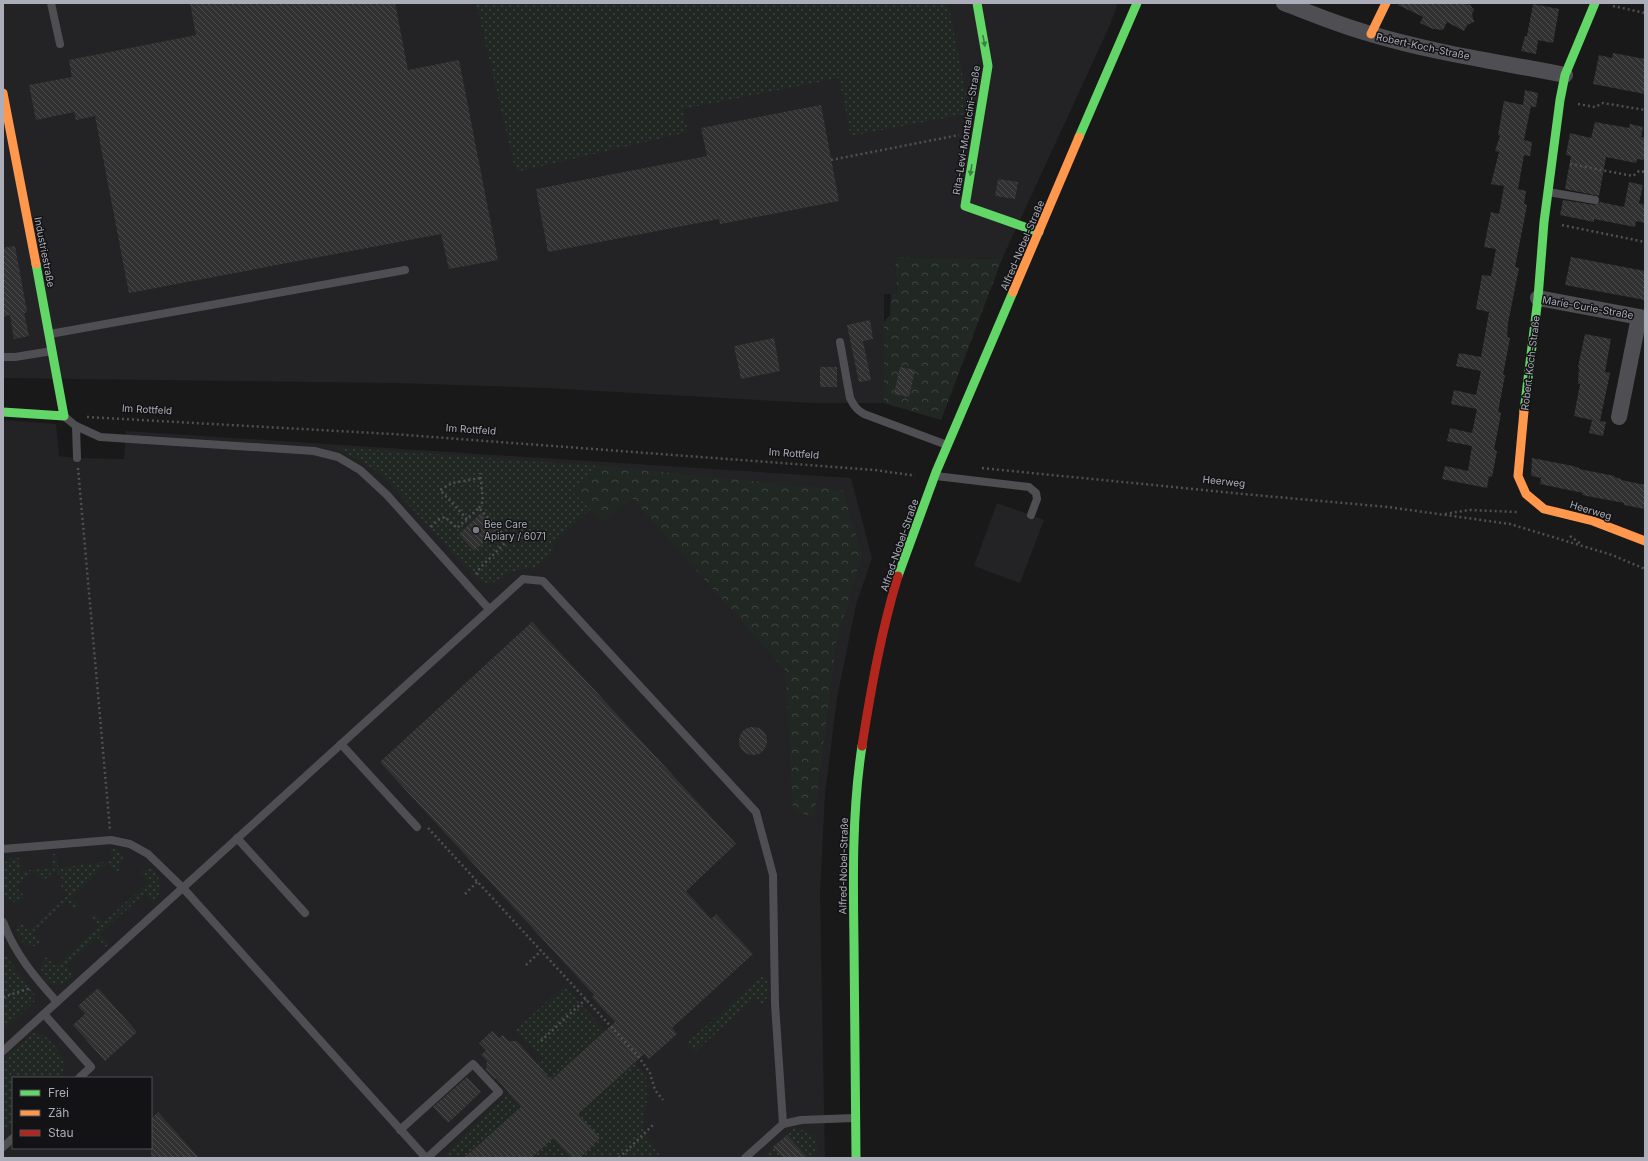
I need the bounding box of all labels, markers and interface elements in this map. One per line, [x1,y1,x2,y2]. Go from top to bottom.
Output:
street label: Robert-Koch-Straße [1375,30,1471,62]
one-way arrow [982,35,988,47]
street label: Rita-Levi-Montalcini-Straße [950,64,982,196]
one-way arrow [968,163,974,176]
street label: Alfred-Nobel-Straße [998,198,1046,292]
street label: Industriestraße [32,216,58,288]
street label: Marie-Curie-Straße [1541,293,1635,321]
street label: Robert-Koch-Straße [1518,315,1542,411]
street label: Im Rottfeld [122,402,172,416]
street label: Im Rottfeld [445,421,497,437]
street label: Im Rottfeld [768,445,820,461]
street label: Heerweg [1202,473,1246,489]
street label: Alfred-Nobel-Straße [878,497,920,593]
street label: Heerweg [1569,498,1613,522]
place label: Bee Care Apiary / 6071 [484,518,546,542]
marker: Bee Care Apiary / 6071 [471,525,481,535]
street label: Alfred-Nobel-Straße [836,817,850,914]
legend [12,1077,152,1149]
text: Frei [48,1085,69,1100]
text: Zäh [48,1105,69,1120]
text: Stau [48,1125,74,1140]

